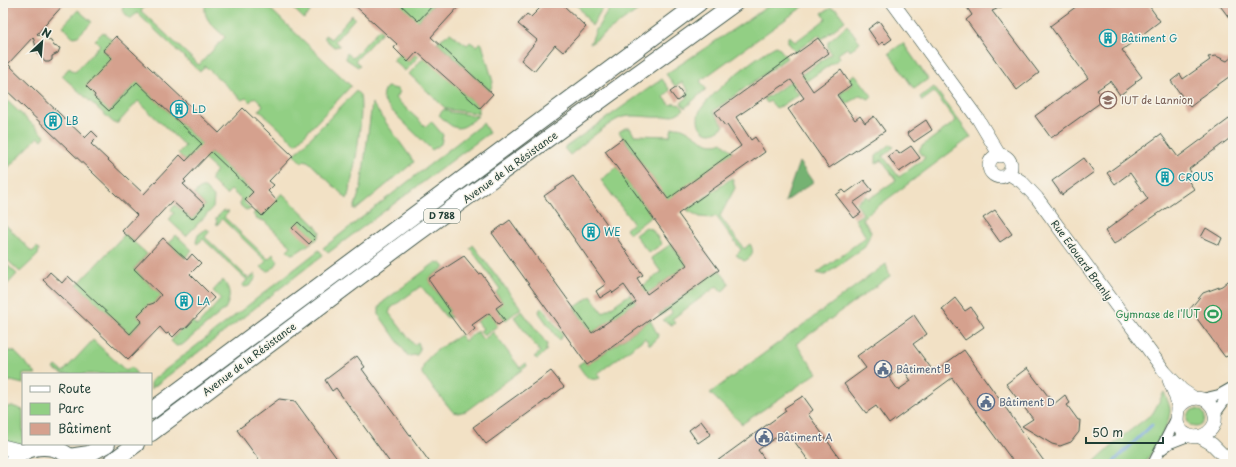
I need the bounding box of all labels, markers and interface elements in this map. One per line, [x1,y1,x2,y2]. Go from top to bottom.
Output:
north arrow [22,22,62,62]
text: N [39,23,55,42]
building icon: Bâtiment G [1098,28,1118,48]
place label: Bâtiment G [1121,30,1178,45]
school or university icon: IUT de Lannion [1098,90,1118,110]
place label: IUT de Lannion [1121,92,1193,107]
building icon: LD [169,99,189,119]
place label: LD [192,101,206,116]
building icon: LB [43,111,63,131]
place label: LB [66,113,79,128]
street label: Avenue de la Résistance [459,127,561,206]
building icon: CROUS [1155,167,1175,187]
place label: CROUS [1178,169,1214,184]
road number: D 788 [424,209,460,223]
street label: Rue Edouard Branly [1048,216,1117,303]
building icon: WE [581,222,601,242]
place label: WE [604,224,621,239]
building icon: LA [174,291,194,311]
place label: LA [197,293,210,308]
sports icon: Gymnase de l'IUT [1203,304,1223,324]
place label: Gymnase de l'IUT [1115,306,1200,322]
street label: Avenue de la Résistance [199,318,299,399]
public building icon: Bâtiment B [873,359,893,379]
place label: Bâtiment B [896,361,951,376]
legend [22,373,152,445]
text: Route [58,379,91,397]
public building icon: Bâtiment D [976,392,996,412]
place label: Bâtiment D [999,394,1055,409]
text: Parc [58,399,84,417]
text: Bâtiment [58,419,111,437]
scale bar [1086,419,1163,445]
text: 50 m [1092,423,1123,441]
public building icon: Bâtiment A [754,427,774,447]
place label: Bâtiment A [777,429,833,444]

